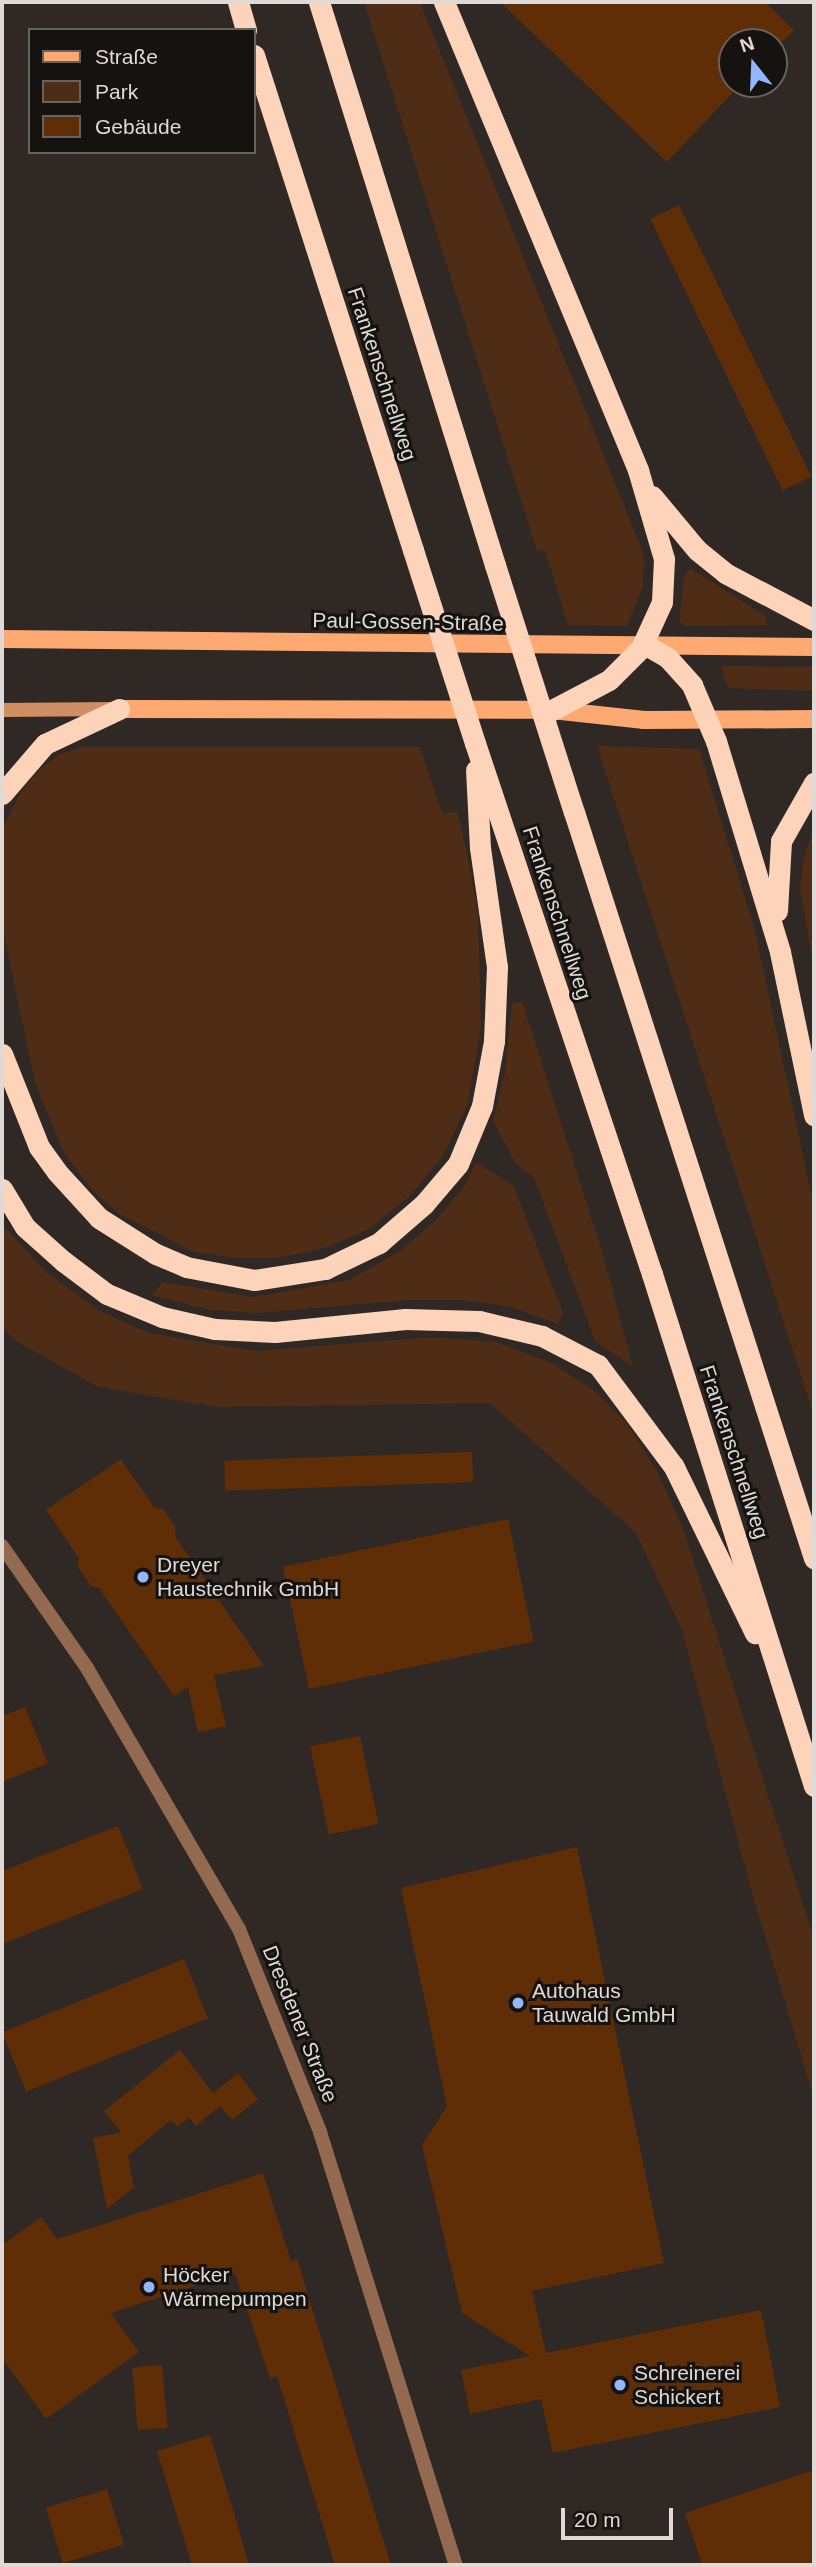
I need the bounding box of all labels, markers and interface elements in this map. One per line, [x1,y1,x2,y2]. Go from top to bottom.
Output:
legend [28,28,256,154]
north arrow [718,28,788,98]
text: N [737,32,757,57]
text: Straße [95,45,158,68]
text: Park [95,80,138,103]
text: Gebäude [95,115,181,138]
street label: Frankenschnellweg [342,284,422,464]
street label: Paul-Gossen-Straße [312,608,504,636]
street label: Frankenschnellweg [517,823,597,1003]
street label: Frankenschnellweg [694,1362,774,1542]
place label: Dreyer Haustechnik GmbH [157,1552,339,1602]
marker: Dreyer Haustechnik GmbH [135,1569,151,1585]
street label: Dresdener Straße [257,1942,343,2106]
place label: Autohaus Tauwald GmbH [532,1978,676,2028]
marker: Autohaus Tauwald GmbH [510,1995,526,2011]
place label: Höcker Wärmepumpen [163,2262,307,2312]
marker: Höcker Wärmepumpen [141,2279,157,2295]
place label: Schreinerei Schickert [634,2360,740,2410]
marker: Schreinerei Schickert [612,2377,628,2393]
scale bar [564,2494,676,2538]
text: 20 m [574,2508,621,2531]

